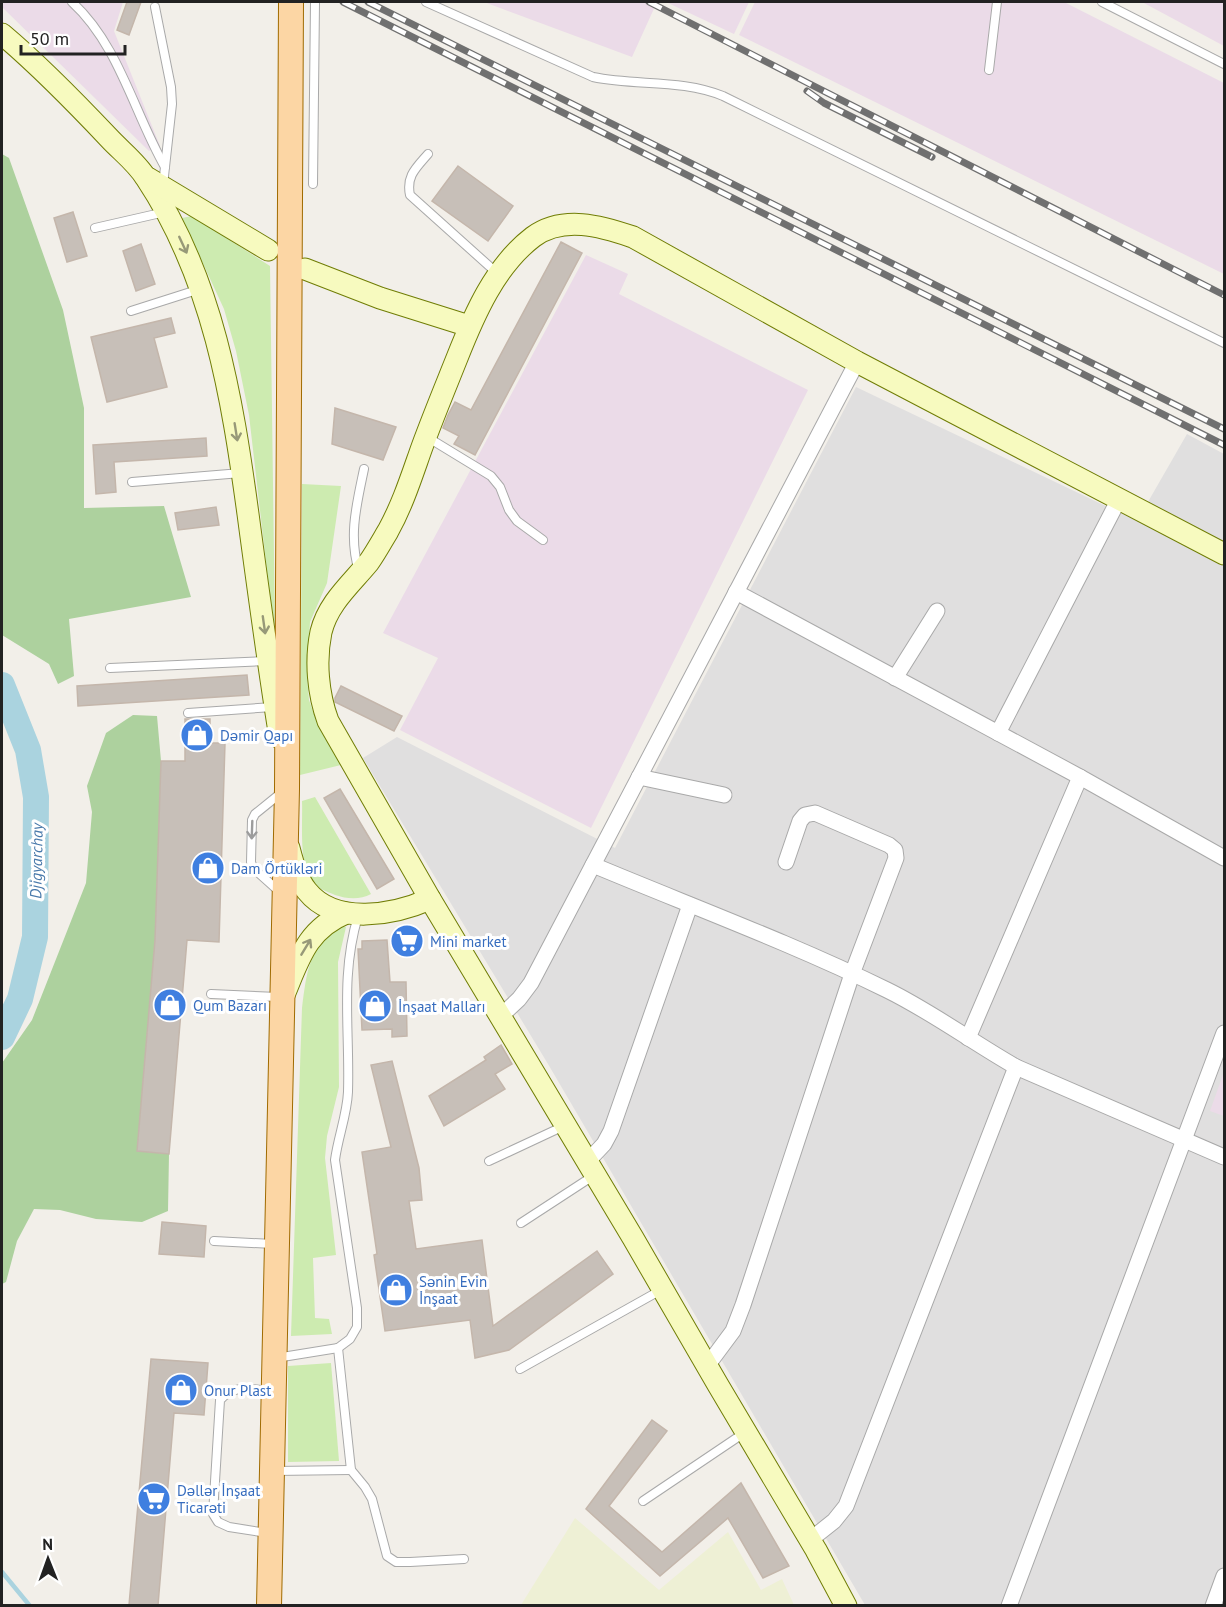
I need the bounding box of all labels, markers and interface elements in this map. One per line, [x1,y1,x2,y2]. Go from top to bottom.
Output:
scale bar [21,18,124,56]
text: 50 m [30,27,69,50]
one-way arrow [178,236,190,254]
one-way arrow [231,422,242,441]
one-way arrow [258,615,269,635]
shop icon: Dəmir Qapı [179,717,215,753]
place label: Dəmir Qapı [220,726,293,745]
one-way arrow [246,820,258,840]
water label: Djigyarchay [25,822,47,899]
shop icon: Dam Örtükləri [190,850,226,886]
place label: Dam Örtükləri [231,859,322,878]
supermarket icon: Mini market [389,923,425,959]
place label: Mini market [430,932,507,951]
one-way arrow [300,939,312,956]
shop icon: Qum Bazarı [152,987,188,1023]
shop icon: İnşaat Malları [357,988,393,1024]
place label: Qum Bazarı [193,996,267,1015]
place label: İnşaat Malları [398,997,485,1016]
shop icon: Sənin Evin İnşaat [378,1272,414,1308]
place label: Sənin Evin İnşaat [419,1272,487,1308]
shop icon: Onur Plast [163,1372,199,1408]
place label: Onur Plast [204,1381,271,1400]
supermarket icon: Dəllər İnşaat Ticarəti [136,1481,172,1517]
place label: Dəllər İnşaat Ticarəti [177,1481,260,1517]
north arrow [18,1529,78,1589]
text: N [42,1534,53,1554]

